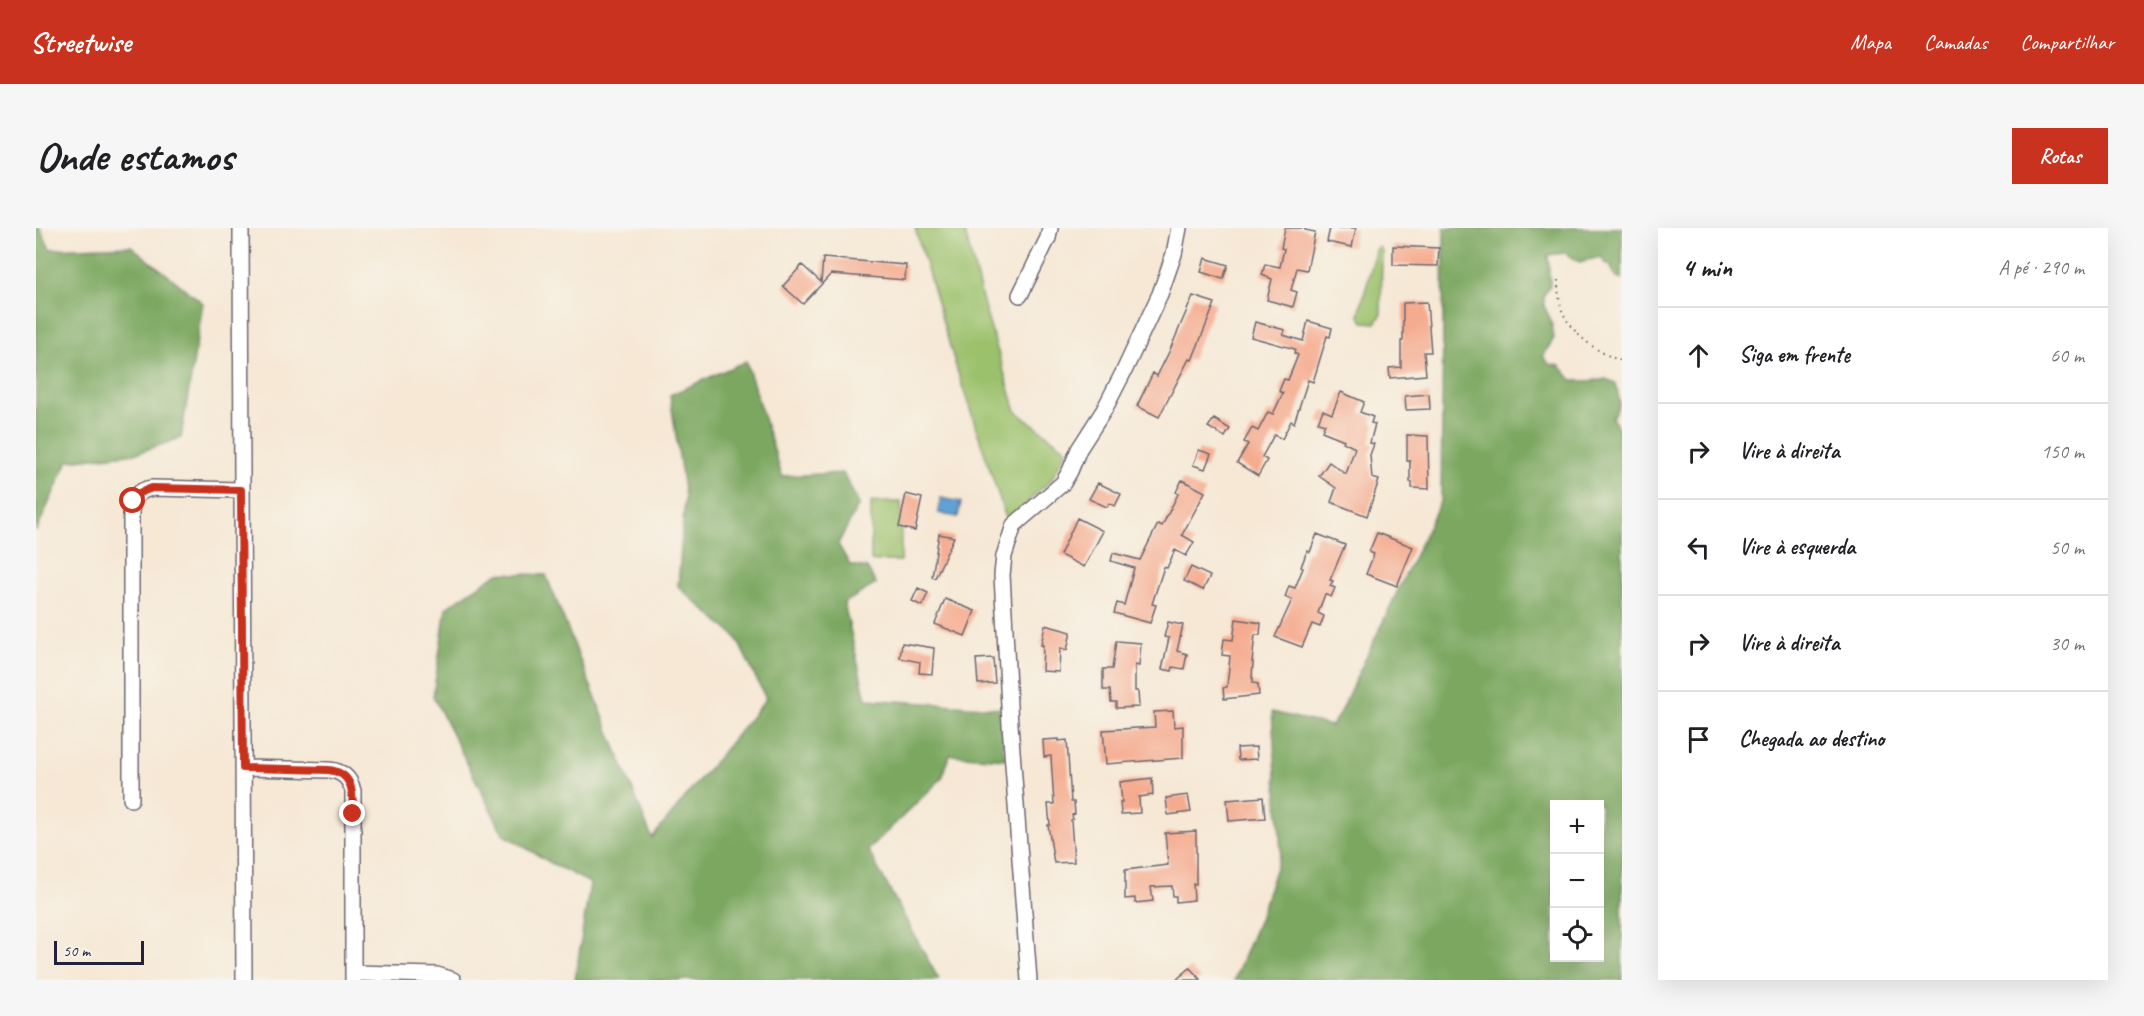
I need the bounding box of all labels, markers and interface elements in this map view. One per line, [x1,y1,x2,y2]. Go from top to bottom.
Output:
text: Streetwise [30,25,131,60]
text: Mapa [1850,29,1891,55]
text: Camadas [1924,29,1987,55]
text: Compartilhar [2020,29,2114,55]
button: Rotas [2012,128,2108,184]
text: Onde estamos [36,130,233,183]
text: 4 min [1682,251,1732,284]
text: A pé · 290 m [1999,255,2084,280]
icon: ahead [1682,339,1715,372]
text: Siga em frente [1739,341,1850,369]
text: 60 m [2050,343,2084,368]
icon: right [1682,435,1715,468]
text: Vire à direita [1739,437,1839,465]
text: 150 m [2041,439,2084,464]
route start [119,487,145,513]
icon: left [1682,531,1715,564]
text: Vire à esquerda [1739,533,1855,561]
text: 50 m [2050,535,2084,560]
icon: right [1682,627,1715,660]
text: Vire à direita [1739,629,1839,657]
text: 30 m [2050,631,2084,656]
icon: arrive [1682,723,1715,756]
text: Chegada ao destino [1739,725,1884,753]
route end [339,800,365,826]
map controls [1550,800,1604,962]
button: + [1550,800,1604,854]
button: − [1550,854,1604,908]
button: locate [1550,908,1604,962]
scale bar [54,938,144,966]
text: 50 m [63,941,90,961]

